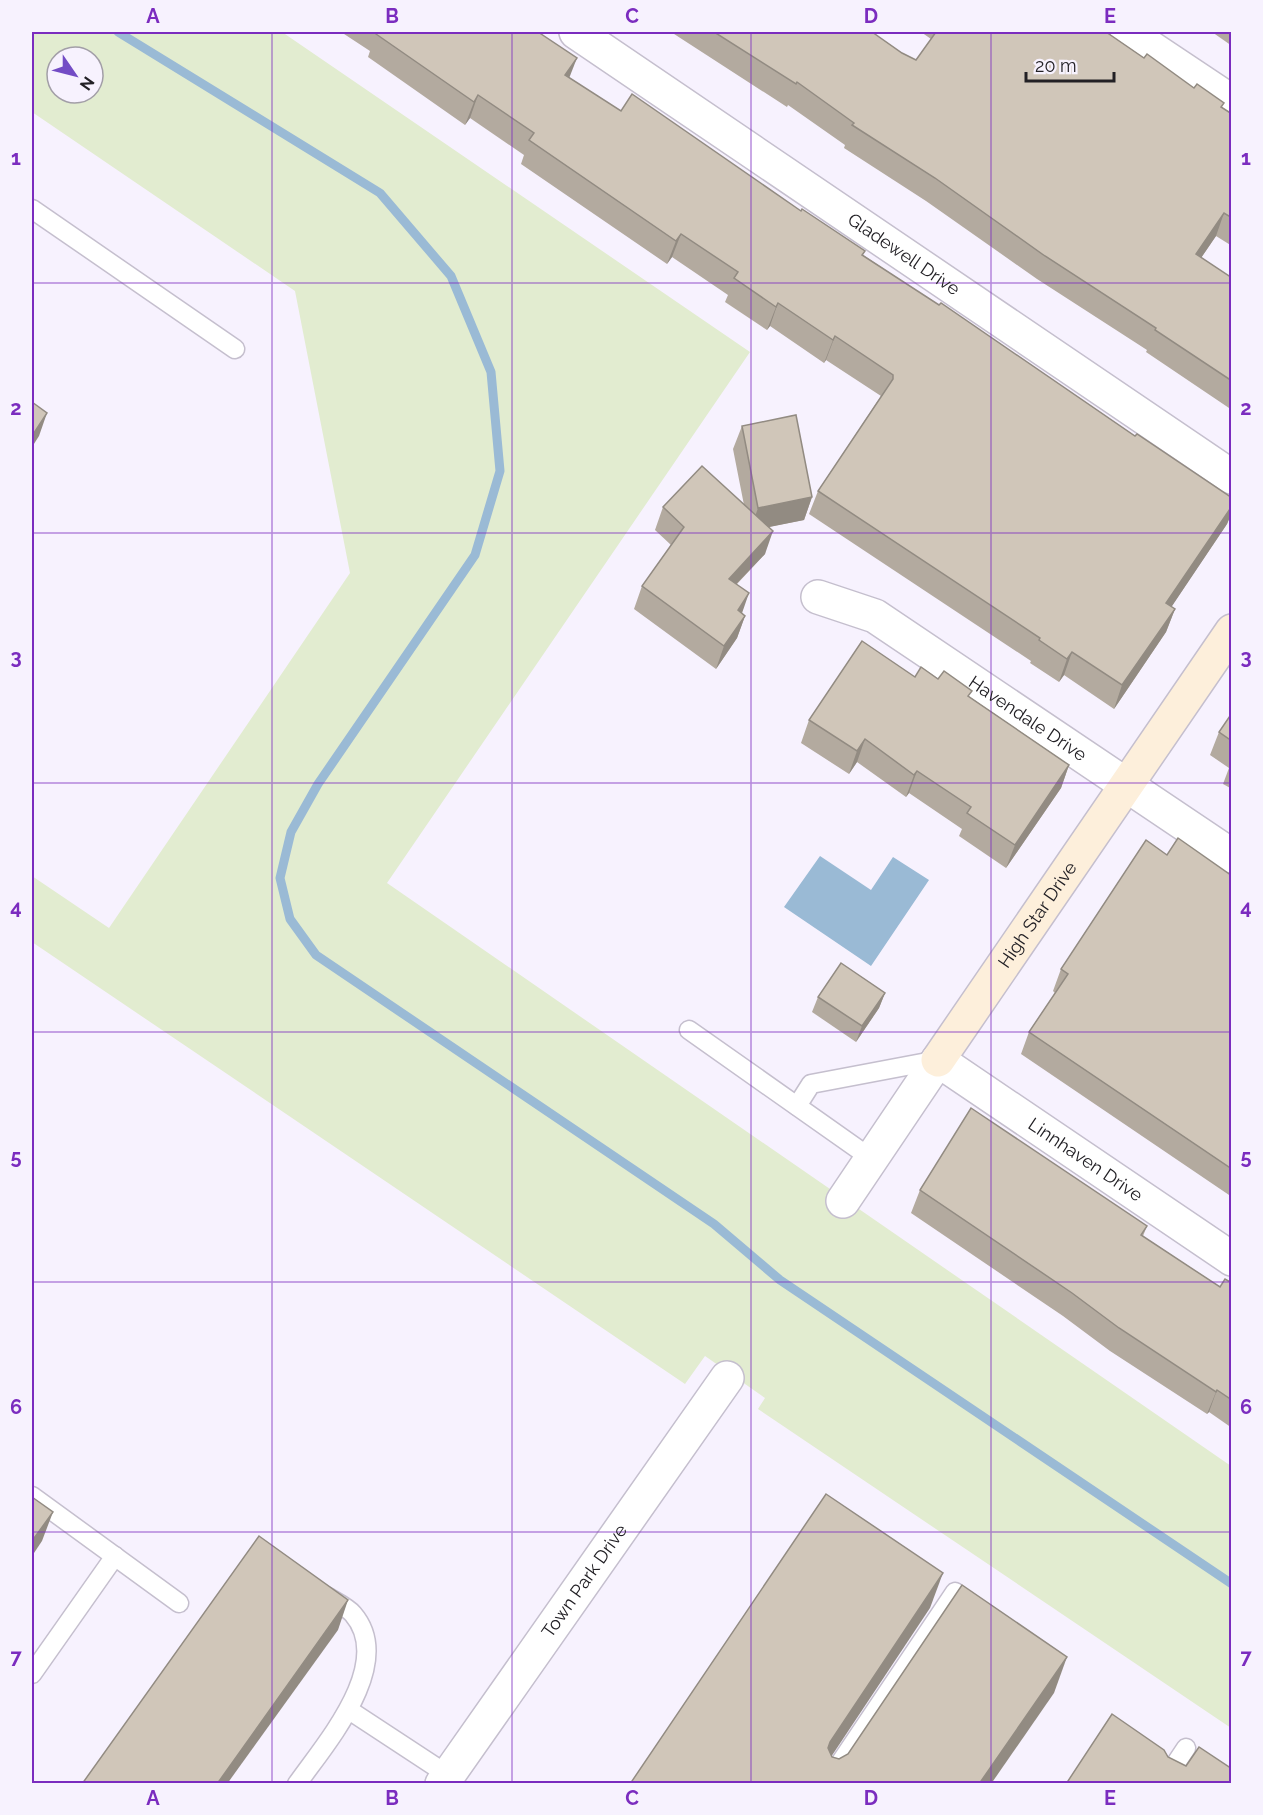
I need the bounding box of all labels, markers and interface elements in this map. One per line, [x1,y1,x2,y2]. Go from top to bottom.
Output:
text: A [146,4,160,28]
text: B [385,4,399,28]
text: C [625,4,639,28]
text: D [864,4,878,28]
text: E [1104,4,1116,28]
north arrow [45,45,105,105]
scale bar [1026,45,1114,83]
text: 20 m [1035,55,1077,76]
text: N [76,73,98,94]
text: 1 [11,146,21,170]
text: 1 [1241,146,1251,170]
street label: Gladewell Drive [844,208,964,300]
text: 2 [10,396,22,420]
text: 2 [1240,396,1252,420]
text: 3 [10,645,22,669]
text: 3 [1240,645,1252,669]
street label: Havendale Drive [965,671,1091,765]
street label: High Star Drive [993,857,1081,971]
text: 4 [10,895,22,919]
text: 4 [1240,895,1252,919]
street label: Linnhaven Drive [1025,1113,1147,1206]
text: 5 [10,1145,22,1169]
text: 5 [1240,1145,1252,1169]
text: 6 [10,1395,22,1419]
text: 6 [1240,1395,1252,1419]
street label: Town Park Drive [537,1520,631,1641]
text: 7 [10,1645,22,1669]
text: 7 [1240,1645,1252,1669]
text: A [146,1786,160,1810]
text: B [385,1786,399,1810]
text: C [625,1786,639,1810]
text: D [864,1786,878,1810]
text: E [1104,1786,1116,1810]

